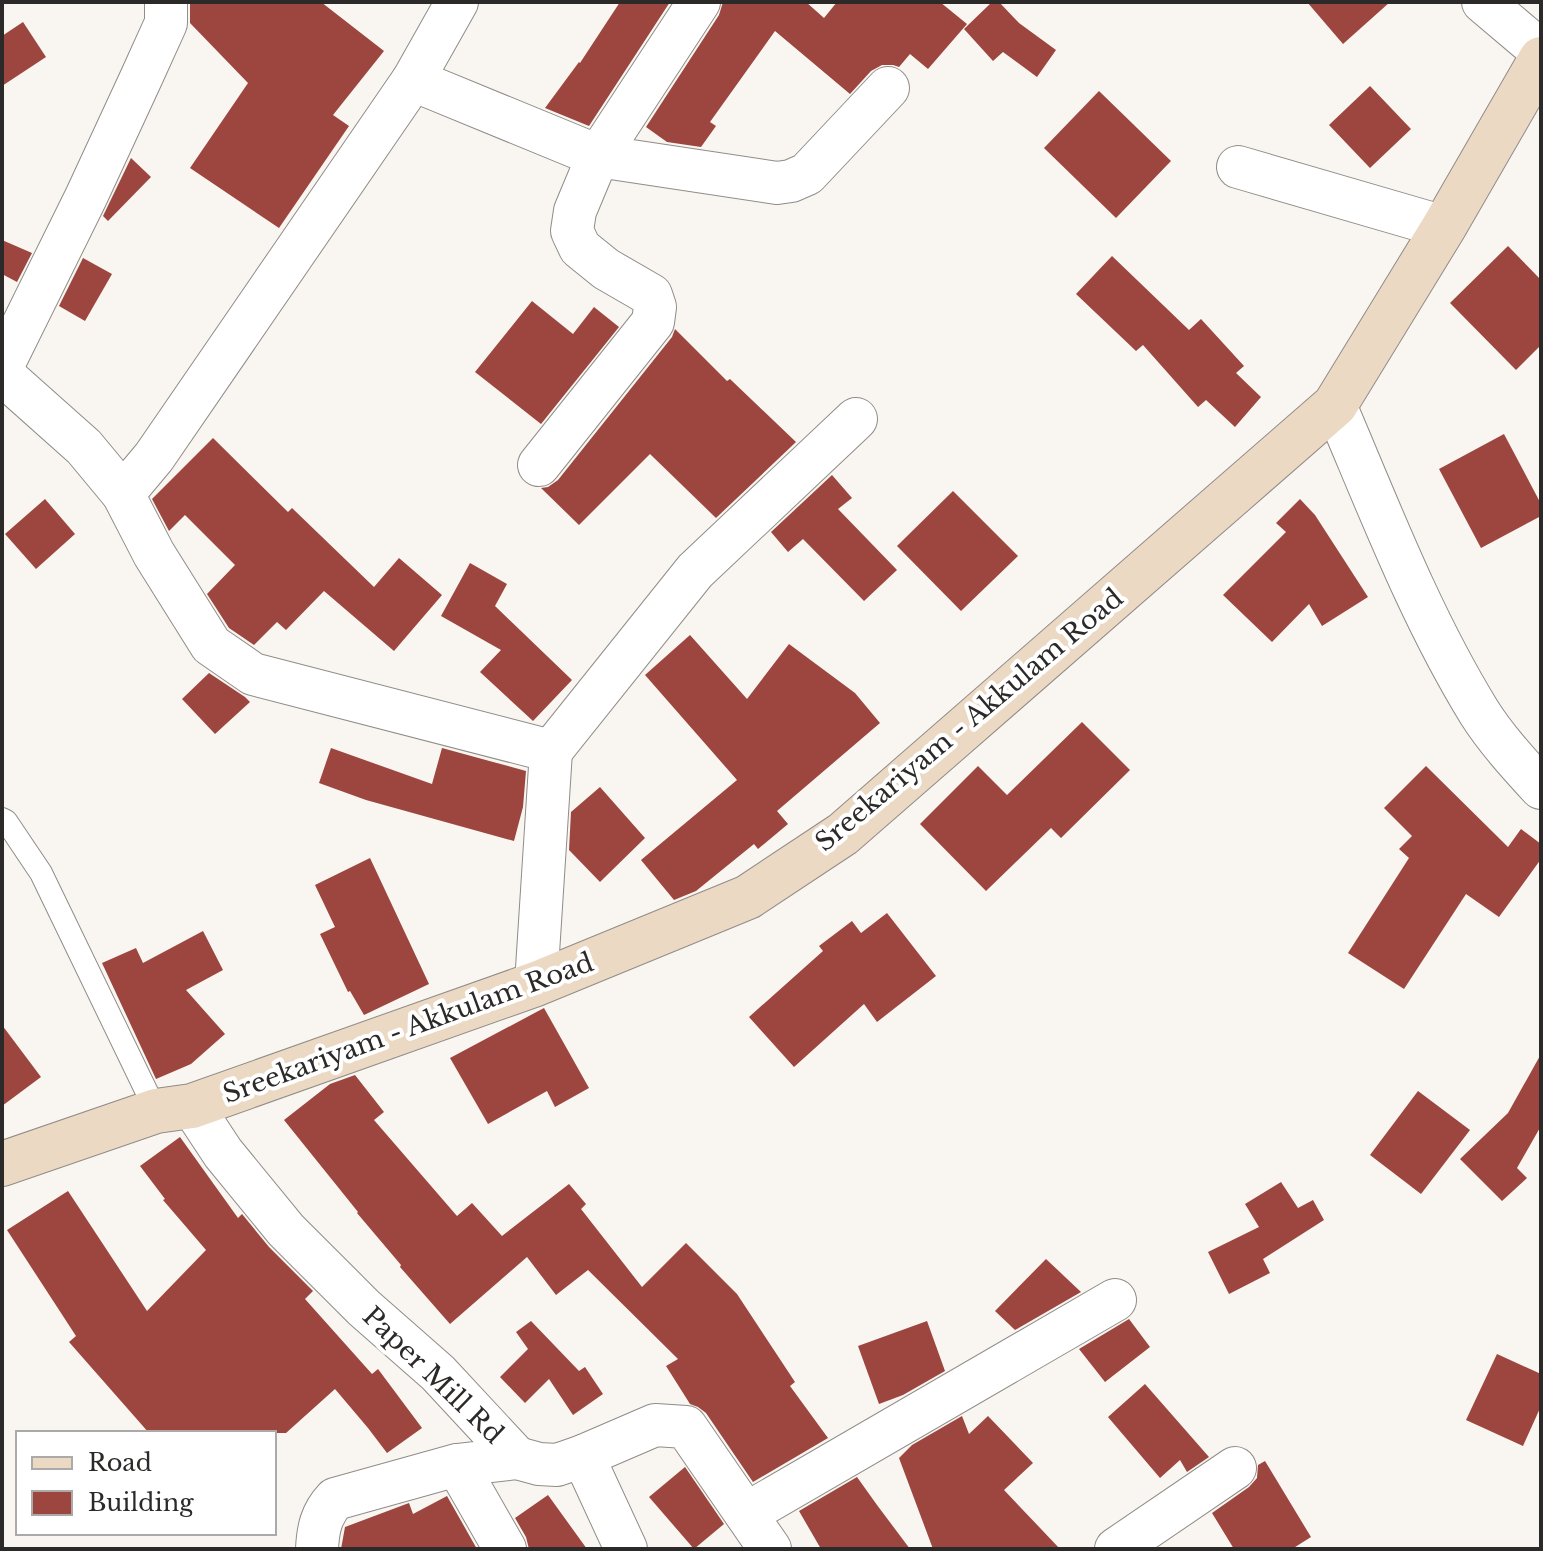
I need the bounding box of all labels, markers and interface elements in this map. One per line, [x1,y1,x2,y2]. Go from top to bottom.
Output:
street label: Sreekariyam - Akkulam Road [809,582,1129,858]
street label: Sreekariyam - Akkulam Road [218,946,598,1110]
street label: Paper Mill Rd [356,1300,510,1450]
legend [16,1431,276,1535]
text: Road [88,1448,152,1477]
text: Building [88,1488,194,1517]

